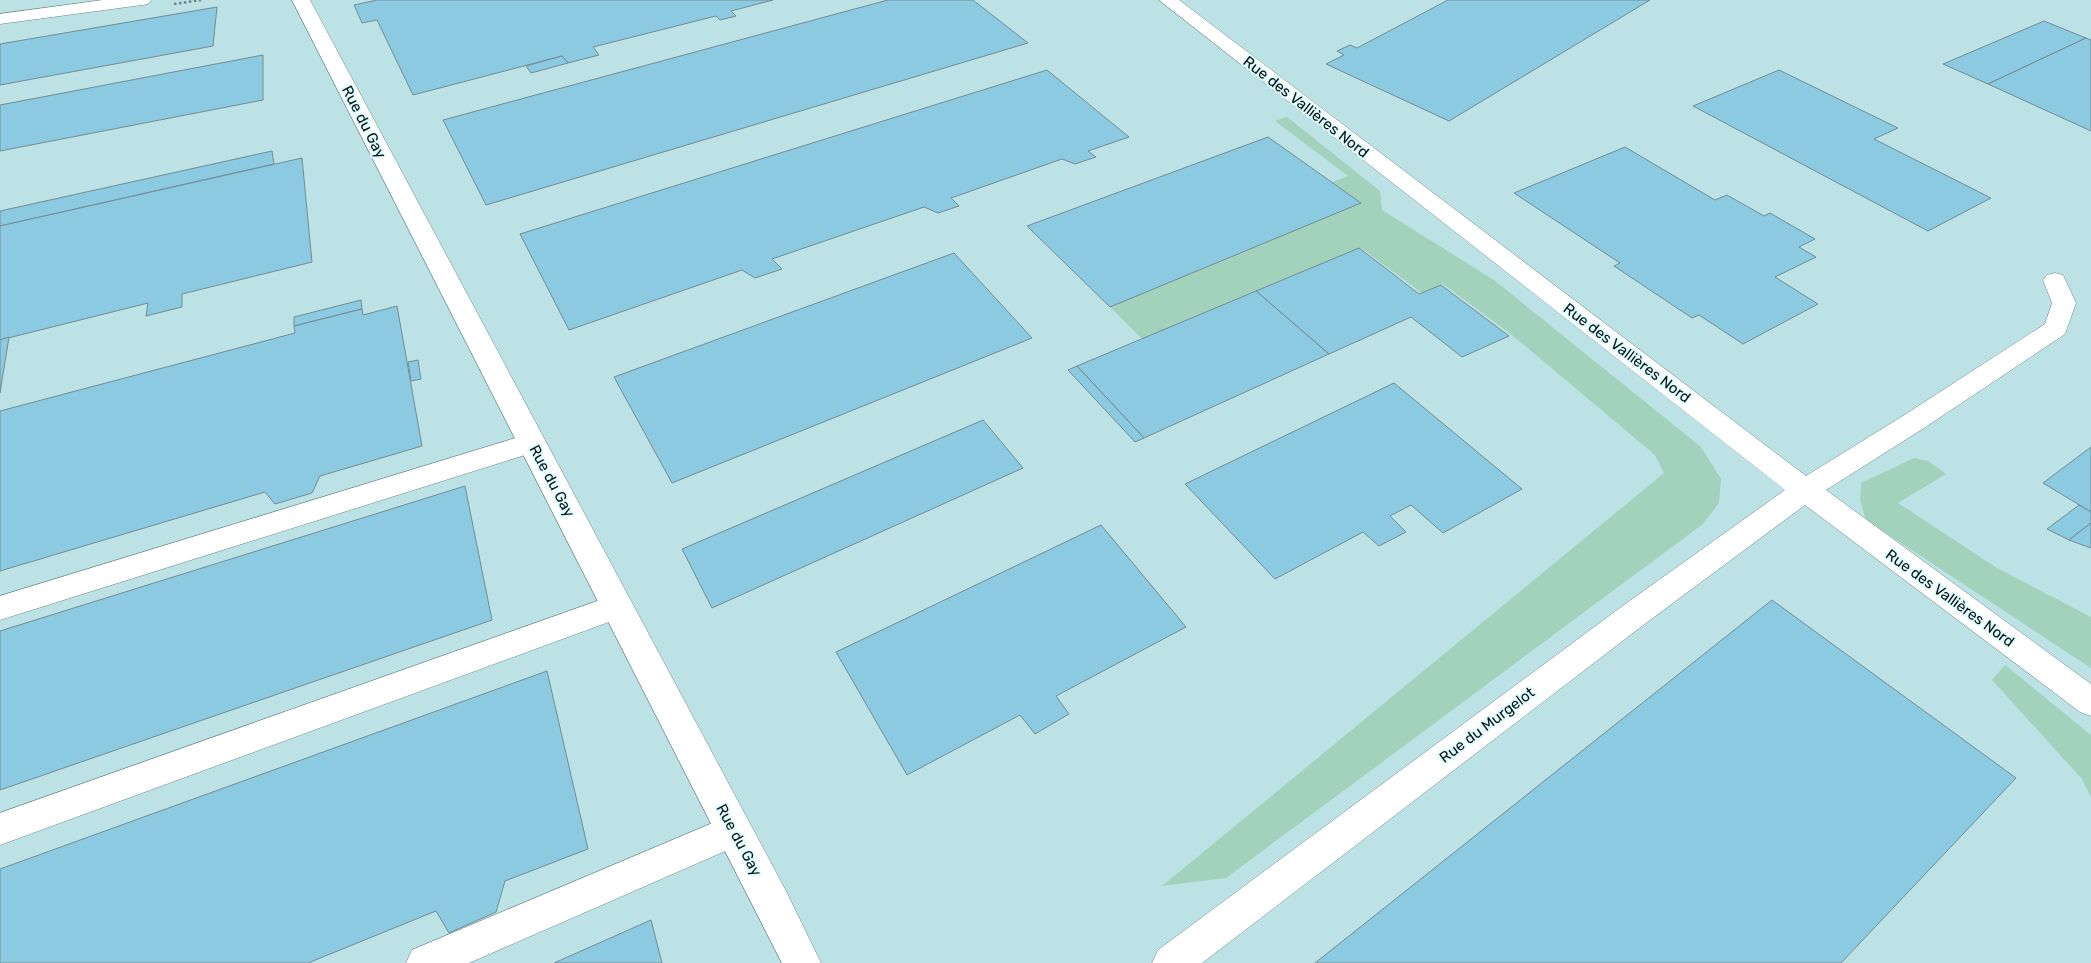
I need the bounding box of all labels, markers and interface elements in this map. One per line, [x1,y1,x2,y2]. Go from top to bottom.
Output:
street label: Rue des Vallières Nord [1240,52,1372,162]
street label: Rue du Gay [338,83,390,161]
street label: Rue des Vallières Nord [1560,299,1694,407]
street label: Rue du Gay [525,442,579,520]
street label: Rue des Vallières Nord [1882,545,2018,651]
street label: Rue du Murgelot [1436,683,1538,767]
street label: Rue du Gay [712,801,766,879]

